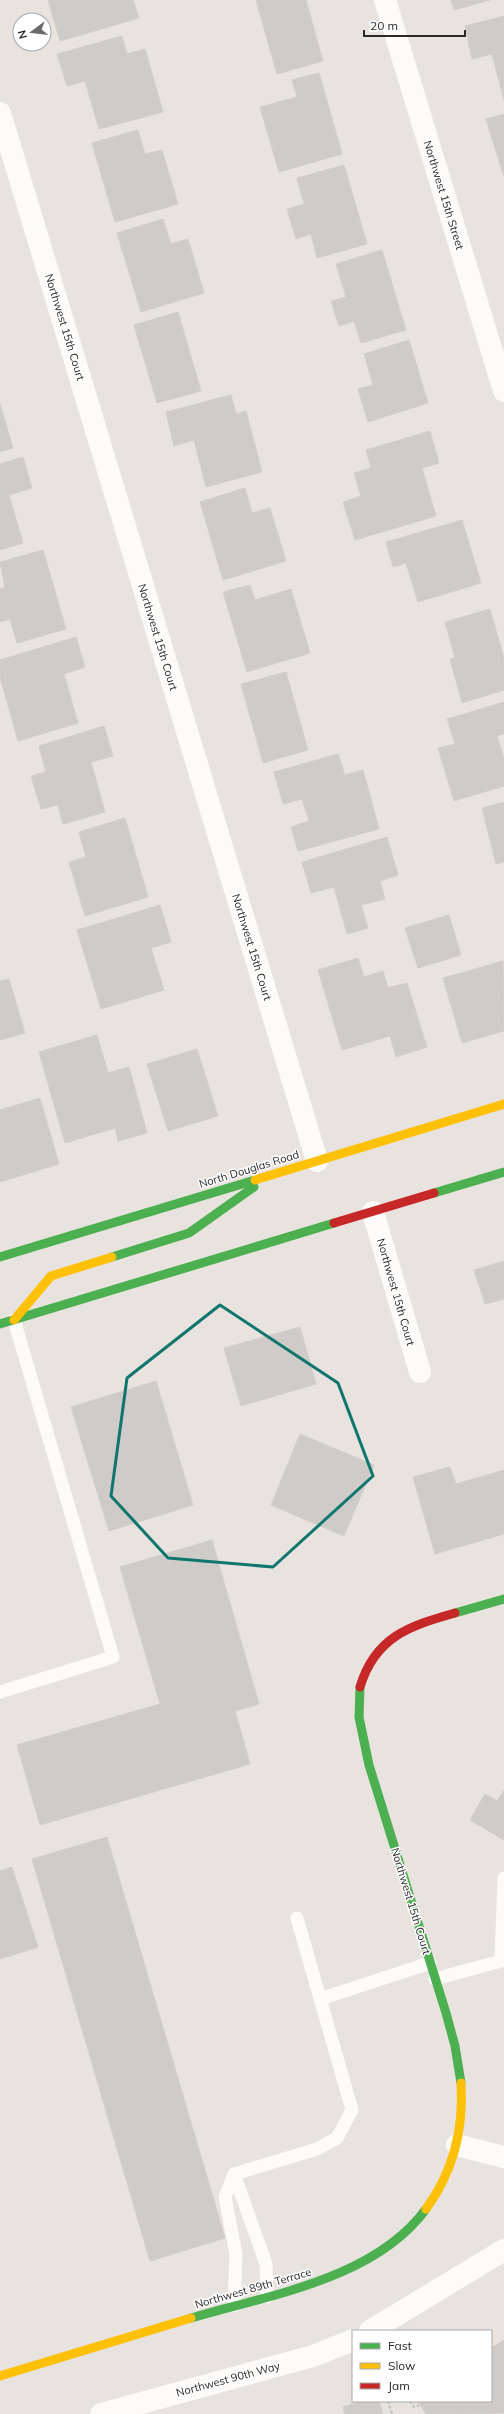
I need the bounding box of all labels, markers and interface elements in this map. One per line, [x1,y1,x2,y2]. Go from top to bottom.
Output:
north arrow [12,12,52,52]
scale bar [364,12,465,38]
text: 20 m [370,18,398,33]
text: N [15,29,30,40]
street label: Northwest 15th Street [421,139,467,251]
street label: Northwest 15th Court [42,272,88,382]
street label: Northwest 15th Court [135,582,181,692]
street label: Northwest 15th Court [229,892,275,1002]
street label: North Douglas Road [197,1147,301,1191]
street label: Northwest 15th Court [374,1237,418,1347]
street label: Northwest 15th Court [388,1846,434,1956]
street label: Northwest 89th Terrace [193,2265,313,2311]
legend [352,2330,492,2402]
text: Fast [388,2338,412,2353]
street label: Northwest 90th Way [175,2358,282,2400]
text: Slow [388,2358,416,2373]
text: Jam [388,2378,410,2393]

